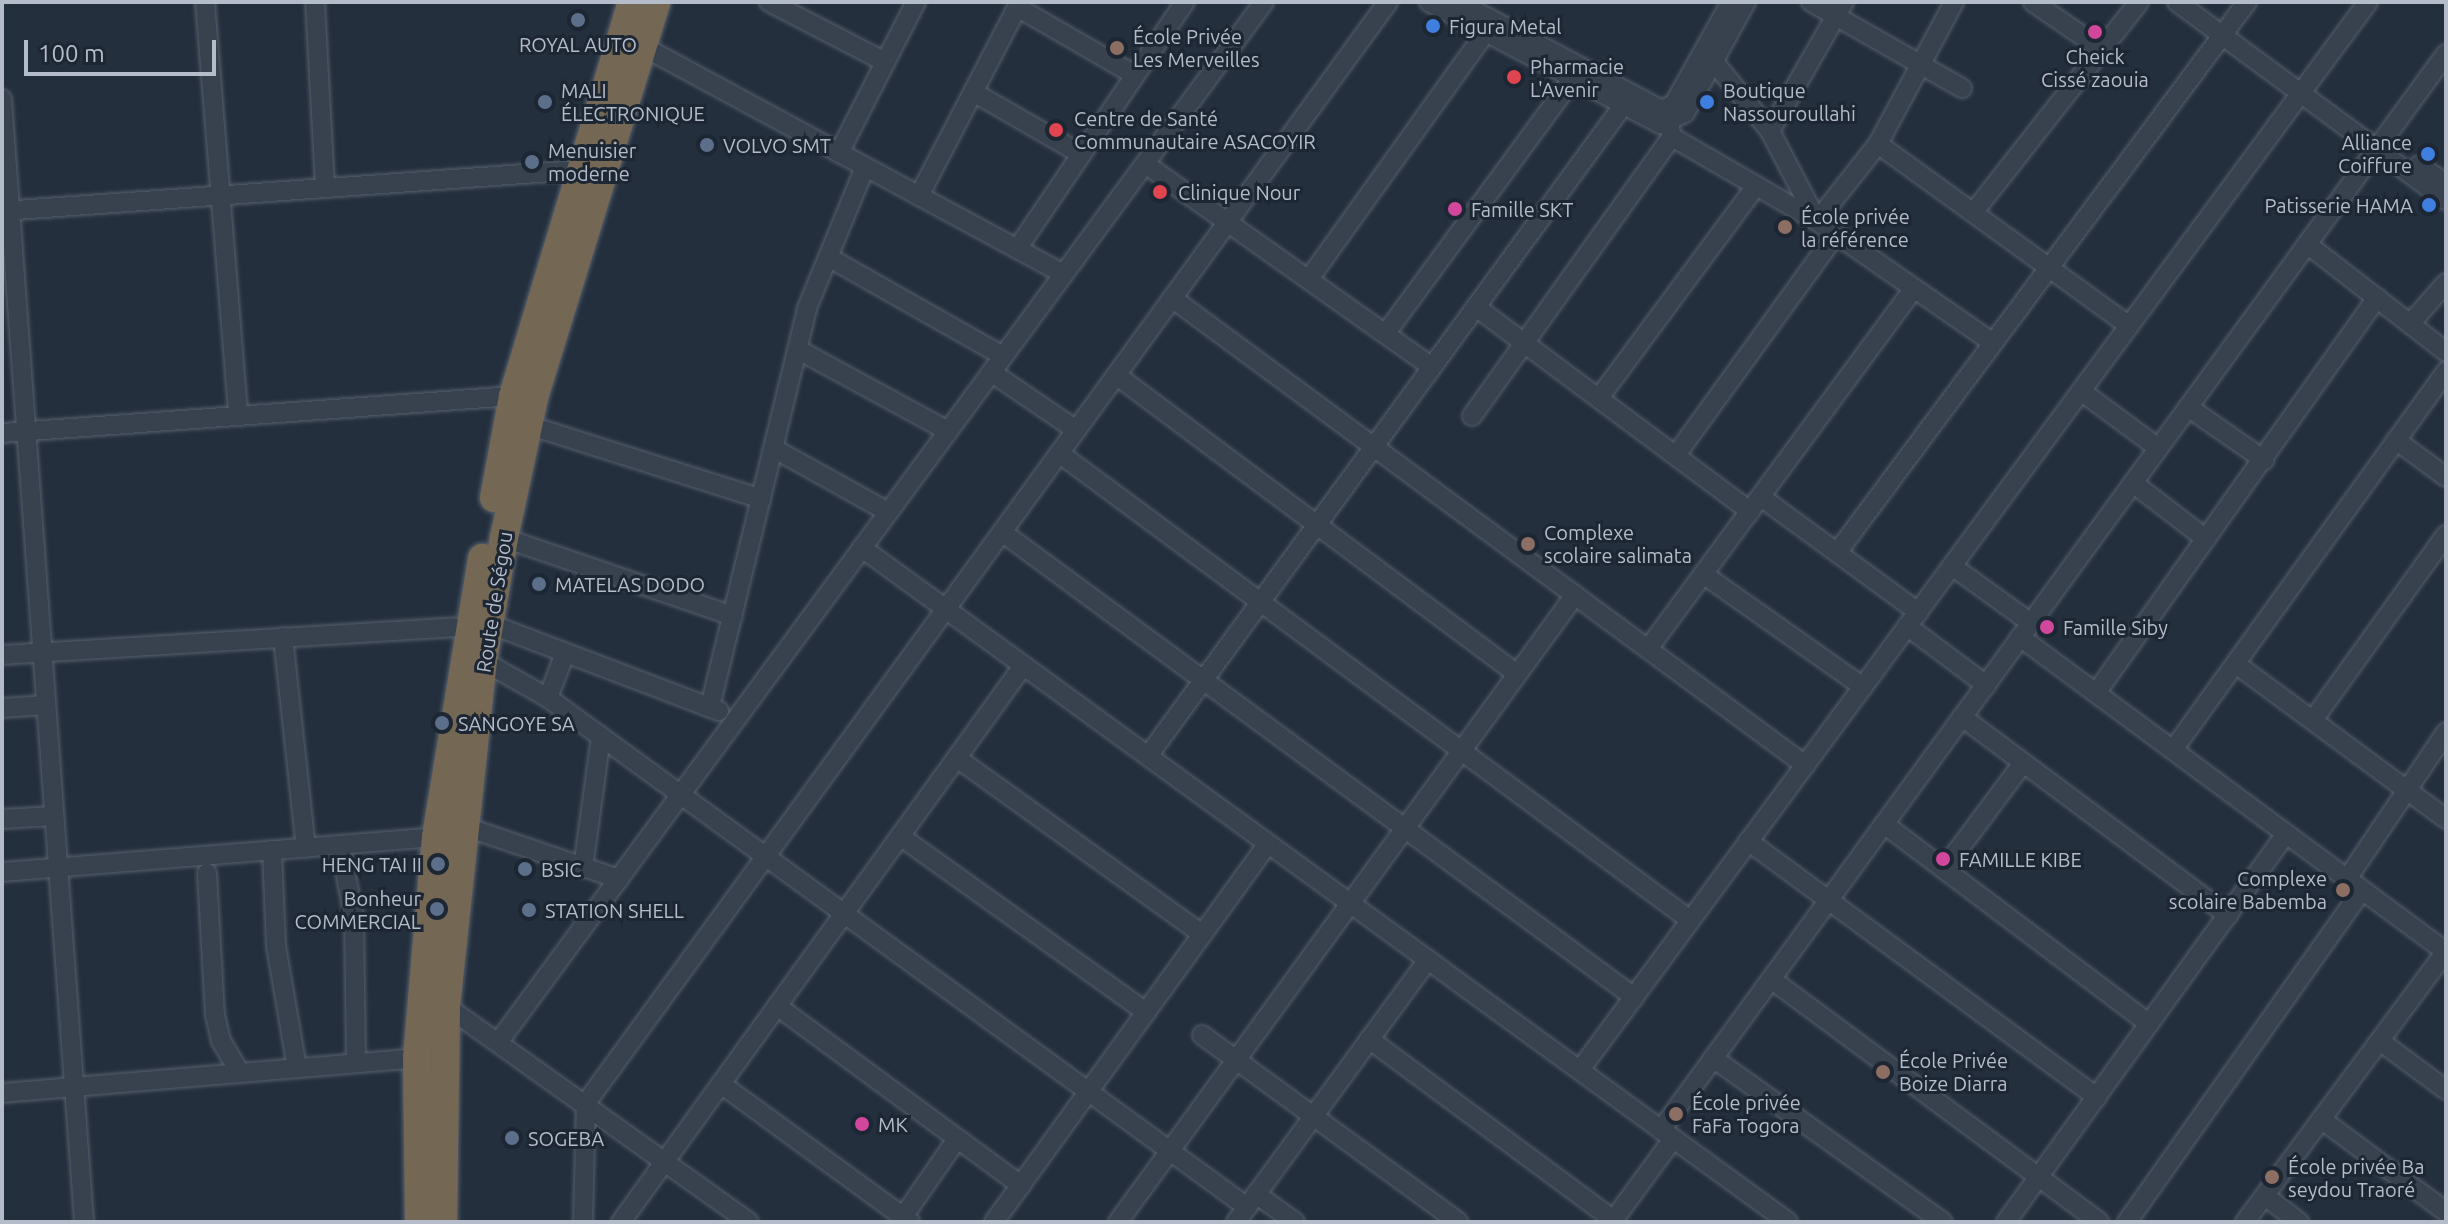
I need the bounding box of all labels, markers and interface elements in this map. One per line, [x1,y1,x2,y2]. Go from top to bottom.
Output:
marker: ROYAL AUTO [569,11,587,29]
place label: Figura Metal [1449,14,1561,38]
marker: Figura Metal [1424,17,1442,35]
marker: Cheick Cissé zaouia [2086,23,2104,41]
scale bar [28,24,220,74]
place label: École Privée Les Merveilles [1133,24,1260,71]
place label: ROYAL AUTO [519,32,637,56]
marker: École Privée Les Merveilles [1108,39,1126,57]
text: 100 m [38,40,105,67]
place label: Cheick Cissé zaouia [2041,44,2149,91]
place label: Pharmacie L'Avenir [1530,54,1624,101]
marker: Pharmacie L'Avenir [1505,68,1523,86]
place label: MALI ÉLECTRONIQUE [561,78,705,125]
place label: Boutique Nassouroullahi [1723,78,1856,125]
marker: MALI ÉLECTRONIQUE [536,93,554,111]
marker: Boutique Nassouroullahi [1698,93,1716,111]
place label: Centre de Santé Communautaire ASACOYIR [1074,106,1316,153]
marker: Centre de Santé Communautaire ASACOYIR [1045,119,1067,141]
place label: Alliance Coiffure [2338,130,2412,177]
place label: VOLVO SMT [723,133,831,157]
marker: VOLVO SMT [698,136,716,154]
place label: Menuisier moderne [548,138,636,185]
marker: Alliance Coiffure [2419,145,2437,163]
marker: Menuisier moderne [523,153,541,171]
place label: Clinique Nour [1178,180,1300,204]
marker: Clinique Nour [1149,181,1171,203]
place label: Patisserie HAMA [2264,193,2413,217]
marker: Patisserie HAMA [2420,196,2438,214]
place label: Famille SKT [1471,197,1573,221]
marker: Famille SKT [1446,200,1464,218]
place label: École privée la référence [1801,204,1910,251]
marker: École privée la référence [1776,218,1794,236]
place label: Complexe scolaire salimata [1544,520,1692,567]
street label: Route de Ségou [471,530,517,674]
marker: Complexe scolaire salimata [1519,535,1537,553]
place label: MATELAS DODO [555,572,705,596]
marker: MATELAS DODO [530,575,548,593]
place label: Famille Siby [2063,615,2168,639]
marker: Famille Siby [2038,618,2056,636]
place label: SANGOYE SA [458,711,575,735]
marker: SANGOYE SA [433,714,451,732]
place label: FAMILLE KIBE [1959,847,2082,871]
marker: FAMILLE KIBE [1934,850,1952,868]
place label: HENG TAI II [322,852,422,876]
marker: HENG TAI II [429,855,447,873]
place label: BSIC [541,857,582,881]
marker: BSIC [516,860,534,878]
place label: Complexe scolaire Babemba [2169,866,2327,913]
marker: Complexe scolaire Babemba [2334,881,2352,899]
place label: Bonheur COMMERCIAL [295,886,421,933]
place label: STATION SHELL [545,898,684,922]
marker: Bonheur COMMERCIAL [428,900,446,918]
marker: STATION SHELL [520,901,538,919]
place label: École Privée Boize Diarra [1899,1048,2008,1095]
marker: École Privée Boize Diarra [1874,1063,1892,1081]
place label: École privée FaFa Togora [1692,1090,1801,1137]
marker: École privée FaFa Togora [1667,1105,1685,1123]
place label: MK [878,1112,908,1136]
marker: MK [853,1115,871,1133]
place label: SOGEBA [528,1126,604,1150]
marker: SOGEBA [503,1129,521,1147]
place label: École privée Ba seydou Traoré [2288,1154,2424,1201]
marker: École privée Ba seydou Traoré [2263,1168,2281,1186]

